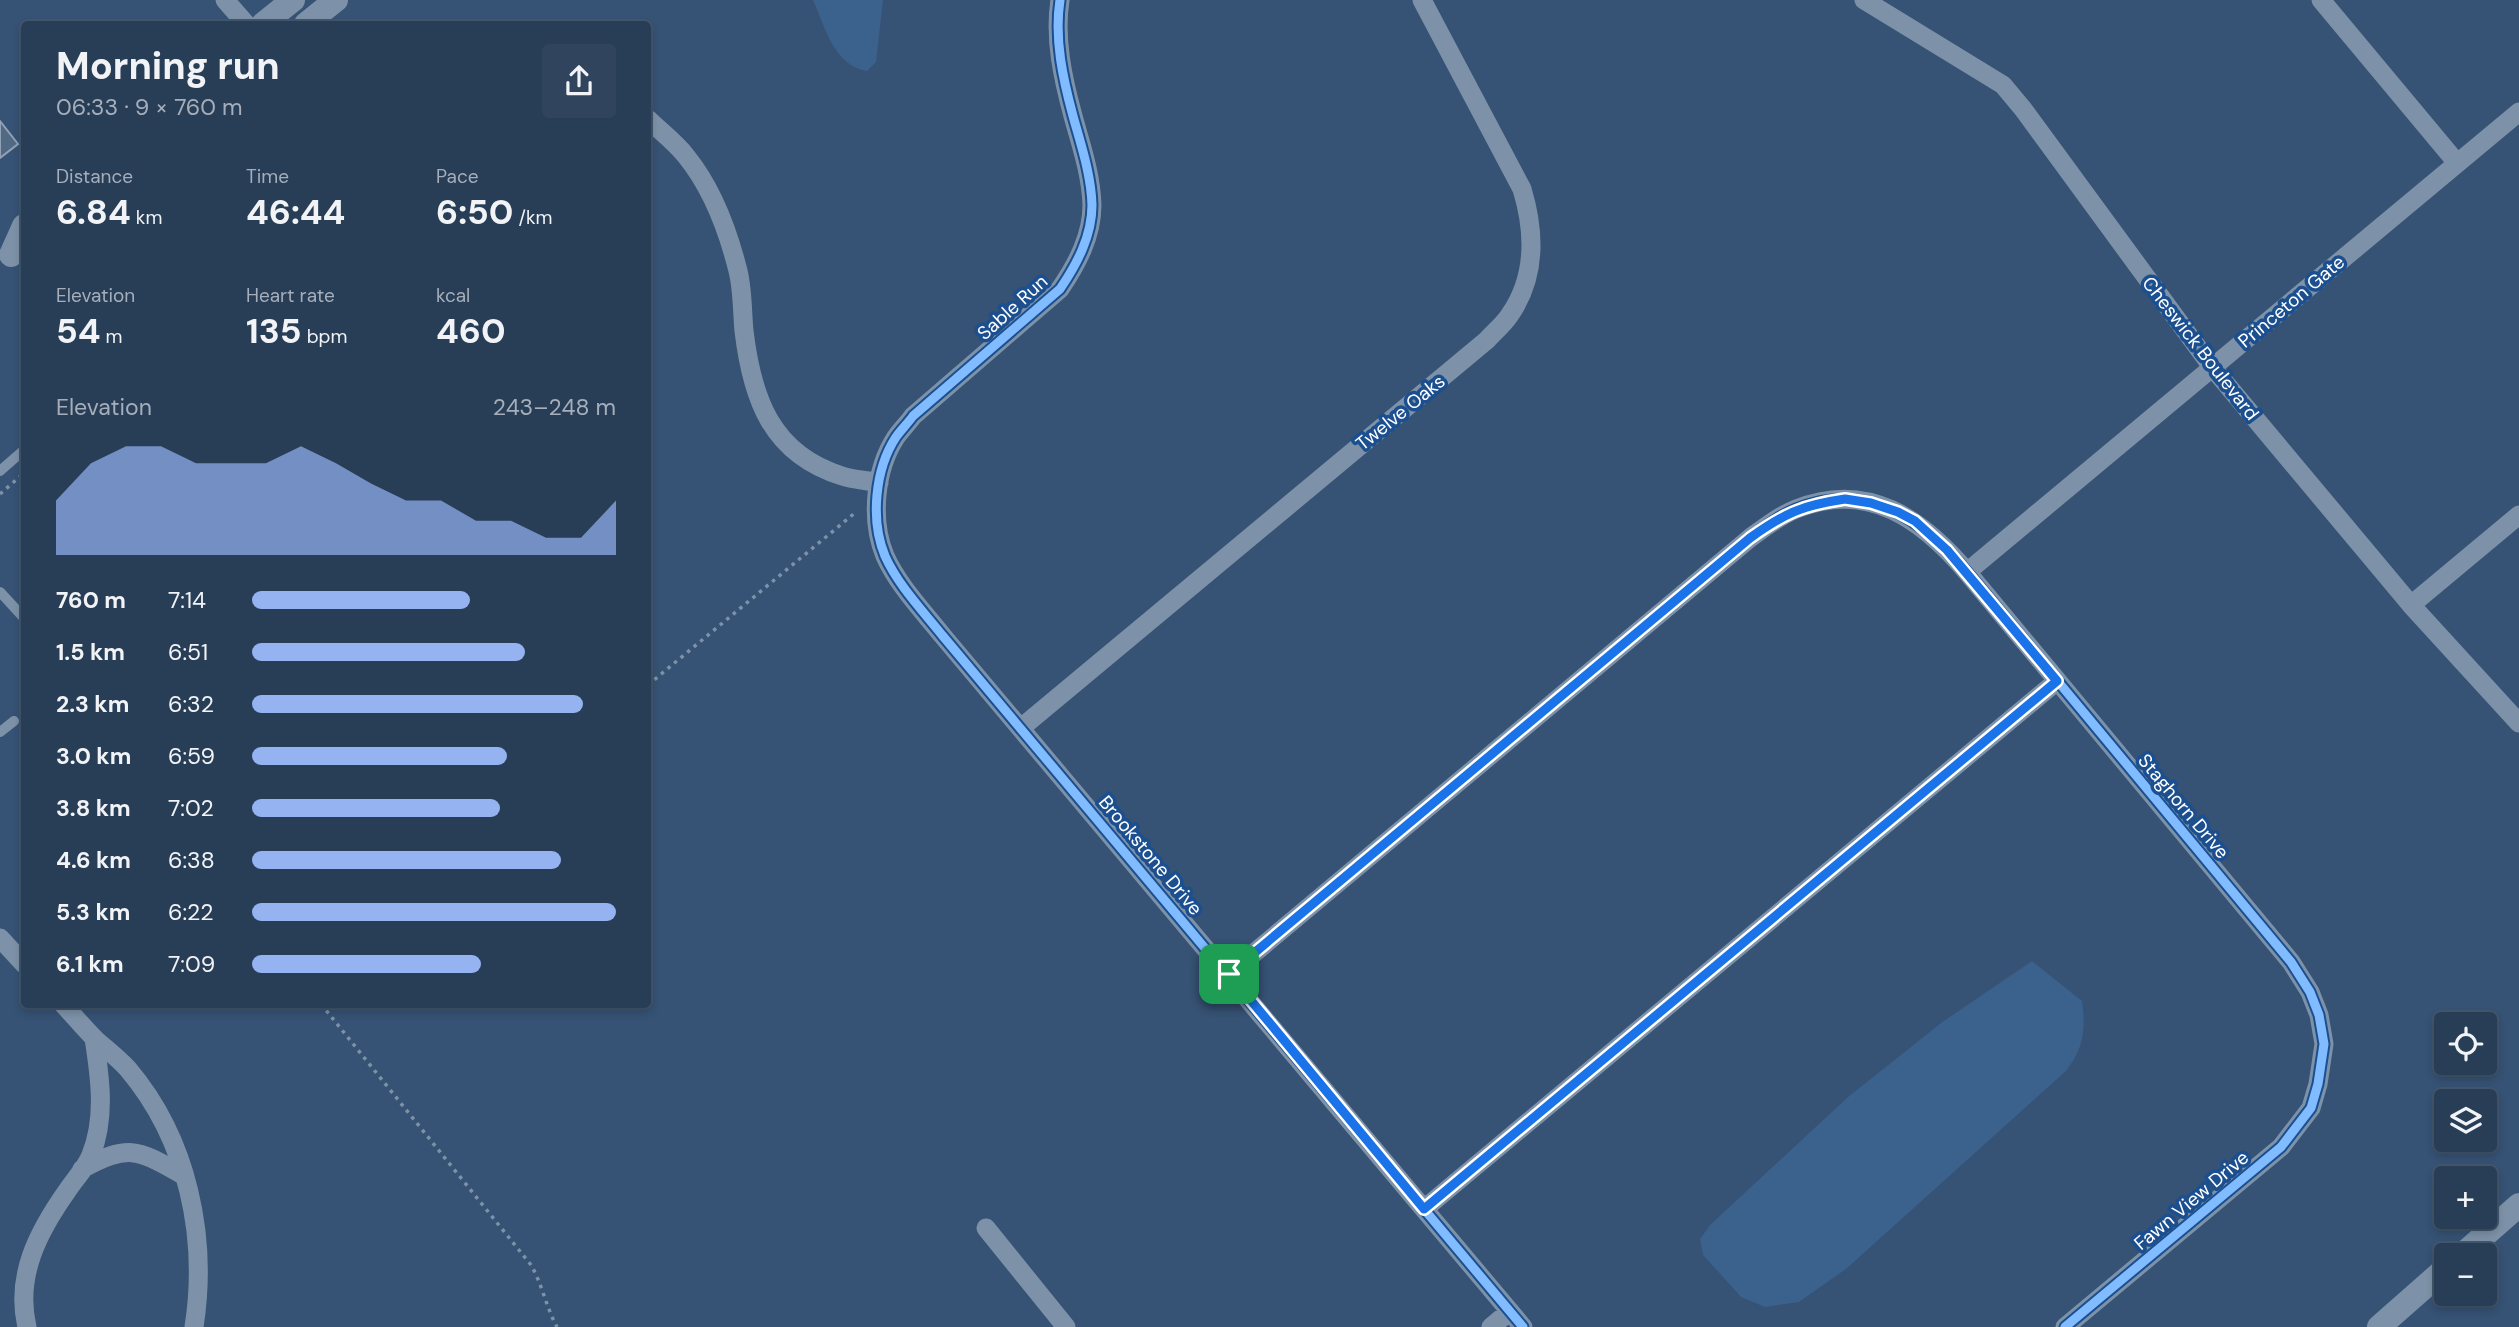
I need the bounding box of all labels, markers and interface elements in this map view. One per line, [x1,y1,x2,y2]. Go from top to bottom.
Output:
text: Morning run [56,41,280,91]
button: share [542,44,616,118]
text: 06:33 · 9 × 760 m [56,92,243,122]
text: Distance [56,164,133,189]
text: Time [246,164,289,189]
text: Pace [436,164,479,189]
text: 6.84 [56,189,131,235]
text: 46:44 [246,189,345,235]
text: 6:50 [436,189,514,235]
text: km [131,205,162,230]
text: /km [514,205,553,230]
street label: Princeton Gate [2233,249,2350,353]
street label: Sable Run [972,269,1053,346]
street label: Cheswick Boulevard [2137,271,2265,425]
text: Elevation [56,283,135,308]
text: Heart rate [246,283,335,308]
text: kcal [436,283,470,308]
text: 54 [56,308,101,354]
text: 135 [246,308,302,354]
text: 460 [436,308,506,354]
text: m [101,324,123,349]
text: bpm [302,324,347,349]
street label: Twelve Oaks [1351,369,1450,456]
text: Elevation [56,392,152,422]
text: 243–248 m [493,392,616,422]
text: 760 m [56,585,126,615]
text: 7:14 [168,585,206,615]
text: 1.5 km [56,637,125,667]
text: 6:51 [168,637,208,667]
text: 2.3 km [56,689,129,719]
text: 6:32 [168,689,214,719]
text: 3.0 km [56,741,131,771]
text: 6:59 [168,741,215,771]
street label: Staghorn Drive [2132,749,2235,864]
street label: Brookstone Drive [1093,790,1208,920]
text: 3.8 km [56,793,131,823]
text: 7:02 [168,793,214,823]
text: 4.6 km [56,845,131,875]
text: 6:38 [168,845,215,875]
text: 5.3 km [56,897,130,927]
text: 6:22 [168,897,214,927]
pin [1199,944,1259,1004]
text: 6.1 km [56,949,124,979]
text: 7:09 [168,949,215,979]
icon: arrive [1210,955,1248,993]
map controls [2434,1012,2497,1306]
button: locate [2434,1012,2497,1075]
button: layers [2434,1089,2497,1152]
street label: Fawn View Drive [2129,1145,2254,1256]
button: + [2434,1166,2497,1229]
button: − [2434,1243,2497,1306]

